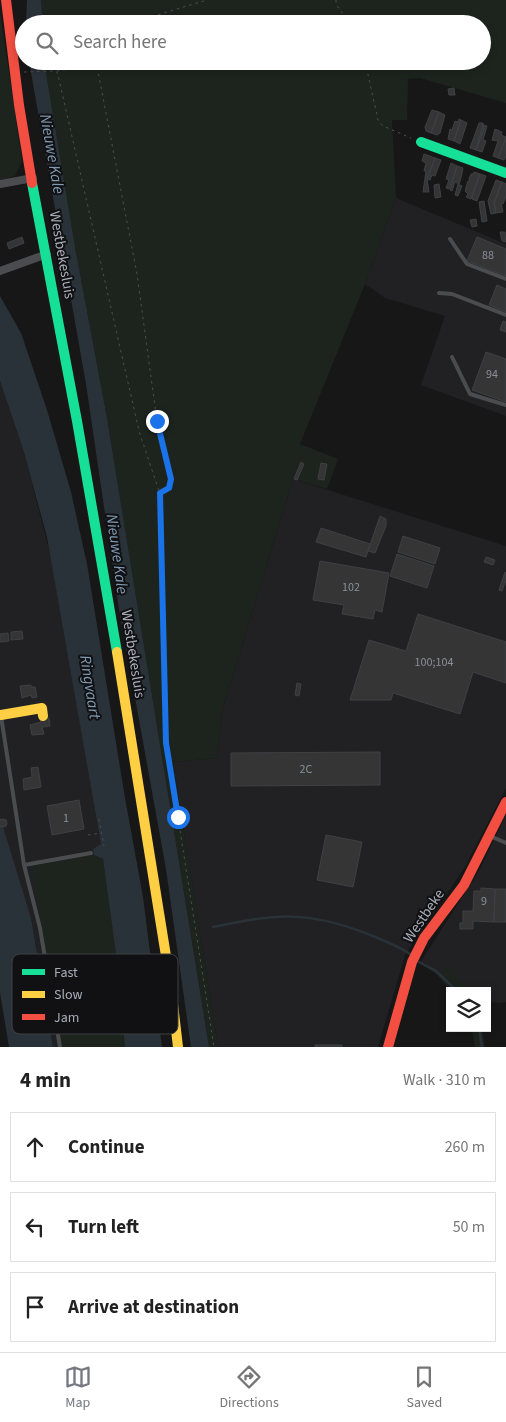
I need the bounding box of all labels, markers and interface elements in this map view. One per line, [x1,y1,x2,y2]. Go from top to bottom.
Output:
search box [15,15,491,70]
icon: search [33,29,61,57]
text: Search here [73,29,167,56]
water label: Nieuwe Kale [34,112,70,196]
street label: Westbekesluis [44,209,80,301]
house number: 88 [482,247,494,264]
house number: 94 [486,366,498,383]
route end [146,410,169,433]
water label: Nieuwe Kale [100,512,134,596]
house number: 102 [342,579,360,596]
street label: Westbekesluis [116,608,150,700]
water label: Ringvaart [74,653,106,721]
house number: 100;104 [415,654,453,671]
house number: 2C [300,761,313,778]
route start [167,806,190,829]
house number: 1 [63,810,69,827]
street label: Westbeke [398,885,450,947]
house number: 9 [481,893,487,910]
legend [12,954,178,1034]
text: Fast [54,963,78,983]
text: Slow [54,985,83,1005]
map controls [446,987,491,1032]
button: layers [446,987,491,1032]
text: Jam [54,1008,79,1028]
text: 4 min [20,1065,71,1095]
text: Walk · 310 m [403,1069,486,1091]
icon: ahead [21,1133,49,1161]
text: Continue [68,1134,145,1161]
text: 260 m [445,1136,485,1158]
icon: left [21,1213,49,1241]
text: Turn left [68,1214,139,1241]
text: 50 m [453,1216,485,1238]
icon: arrive [21,1293,49,1321]
text: Arrive at destination [68,1294,239,1321]
tab: Map [64,1363,92,1413]
tab: Directions [220,1363,279,1413]
tab: Saved [406,1363,442,1413]

